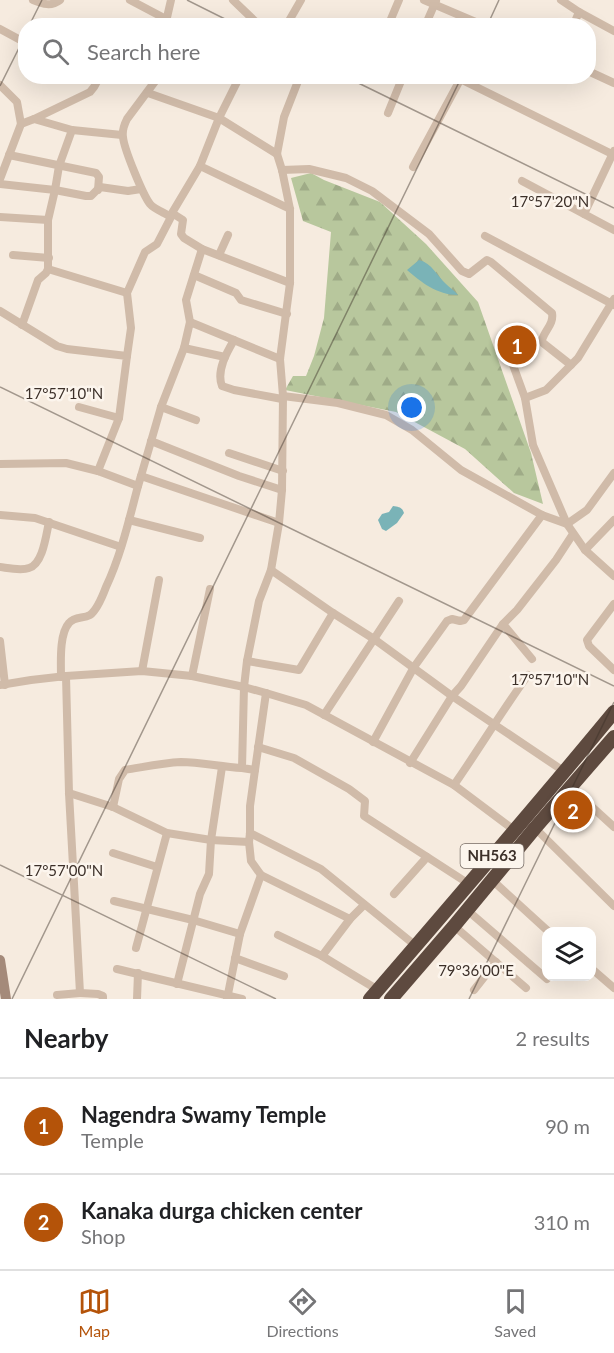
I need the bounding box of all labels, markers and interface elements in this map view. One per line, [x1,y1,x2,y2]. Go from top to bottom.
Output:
search box [18,18,596,84]
icon: search [39,35,72,68]
text: Search here [87,38,200,65]
text: 17°57'20"N [511,192,589,210]
pin: 1 [498,322,536,368]
text: 17°57'10"N [25,384,103,402]
your location [397,393,426,422]
text: 17°57'10"N [511,670,589,688]
pin: 2 [554,788,592,832]
road number: NH563 [460,844,524,868]
text: 17°57'00"N [25,861,103,879]
map controls [542,927,596,981]
button: layers [542,927,596,981]
text: 79°36'00"E [438,961,514,979]
text: Nearby [24,1022,109,1054]
text: 2 results [515,1026,590,1050]
text: Nagendra Swamy Temple [81,1101,326,1128]
text: 1 [38,1114,49,1138]
text: 90 m [545,1114,590,1138]
text: Temple [81,1128,144,1152]
text: Kanaka durga chicken center [81,1197,363,1224]
text: 2 [38,1210,49,1234]
text: 310 m [534,1210,590,1234]
text: Shop [81,1224,125,1248]
tab: Map [78,1285,111,1340]
tab: Directions [266,1285,339,1340]
tab: Saved [494,1285,536,1340]

